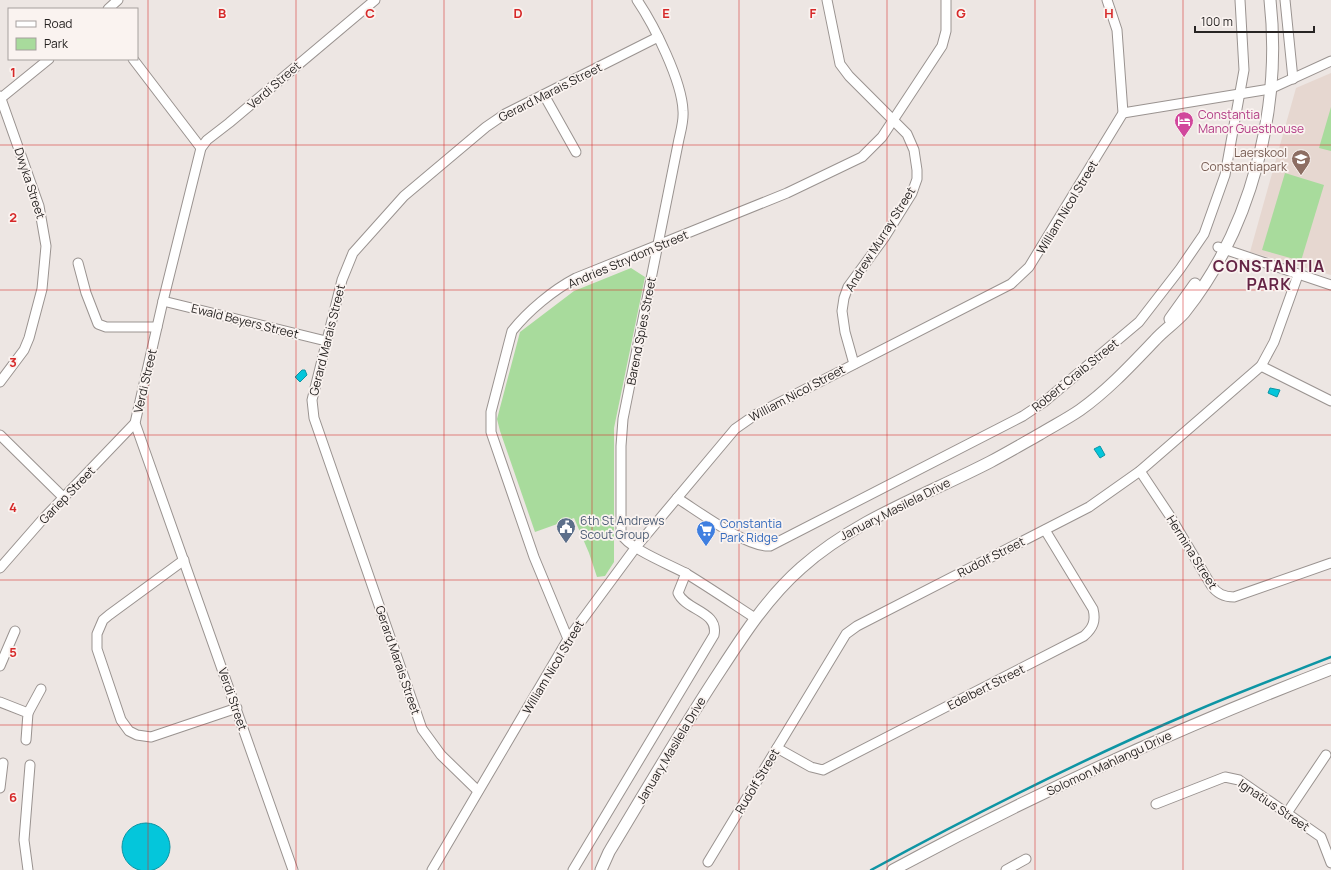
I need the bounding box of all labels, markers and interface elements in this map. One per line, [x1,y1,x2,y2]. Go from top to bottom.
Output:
text: B [218,4,226,22]
text: C [365,4,375,22]
text: D [513,4,523,22]
text: E [662,4,670,22]
text: F [810,4,817,22]
text: G [956,4,966,22]
text: H [1104,4,1114,22]
legend [8,8,138,60]
scale bar [1195,8,1314,34]
text: 100 m [1201,13,1233,30]
text: Road [44,15,72,32]
text: Park [44,35,69,52]
street label: Verdi Street [244,57,304,113]
street label: Gerard Marais Street [495,58,605,125]
text: 1 [10,63,16,81]
place label: Constantia Manor Guesthouse [1198,106,1304,137]
hotel icon: Constantia Manor Guesthouse [1173,110,1195,138]
place label: Laerskool Constantiapark [1201,144,1288,175]
street label: Dwyka Street [11,145,50,221]
school or university icon: Laerskool Constantiapark [1290,148,1312,176]
street label: William Nicol Street [1032,157,1102,257]
street label: Andrew Murray Street [841,183,919,295]
text: 2 [9,208,17,226]
street label: Andries Strydom Street [565,226,691,292]
district label: CONSTANTIA PARK [1213,255,1325,295]
street label: Barend Spies Street [622,275,660,387]
street label: Gerard Marais Street [305,282,349,397]
street label: Ewald Beyers Street [190,299,301,343]
street label: Robert Craib Street [1028,335,1122,415]
street label: Verdi Street [129,347,161,415]
text: 3 [9,353,17,371]
street label: William Nicol Street [746,360,848,425]
street label: Gariep Street [35,462,99,527]
street label: January Masilela Drive [837,474,953,544]
text: 4 [9,498,17,516]
place label: 6th St Andrews Scout Group [580,512,664,543]
street label: Hermina Street [1163,512,1222,592]
place label: Constantia Park Ridge [720,515,782,546]
public building icon: 6th St Andrews Scout Group [555,516,577,544]
supermarket icon: Constantia Park Ridge [695,519,717,547]
street label: Rudolf Street [954,533,1028,581]
street label: Gerard Marais Street [371,603,425,717]
street label: William Nicol Street [518,617,588,717]
text: 5 [9,643,17,661]
street label: Edelbert Street [944,660,1028,714]
street label: Verdi Street [214,665,252,733]
street label: January Masilela Drive [632,693,710,807]
street label: Solomon Mahlangu Drive [1044,726,1174,800]
street label: Rudolf Street [731,745,783,817]
street label: Ignatius Street [1235,775,1313,835]
text: 6 [9,788,17,806]

